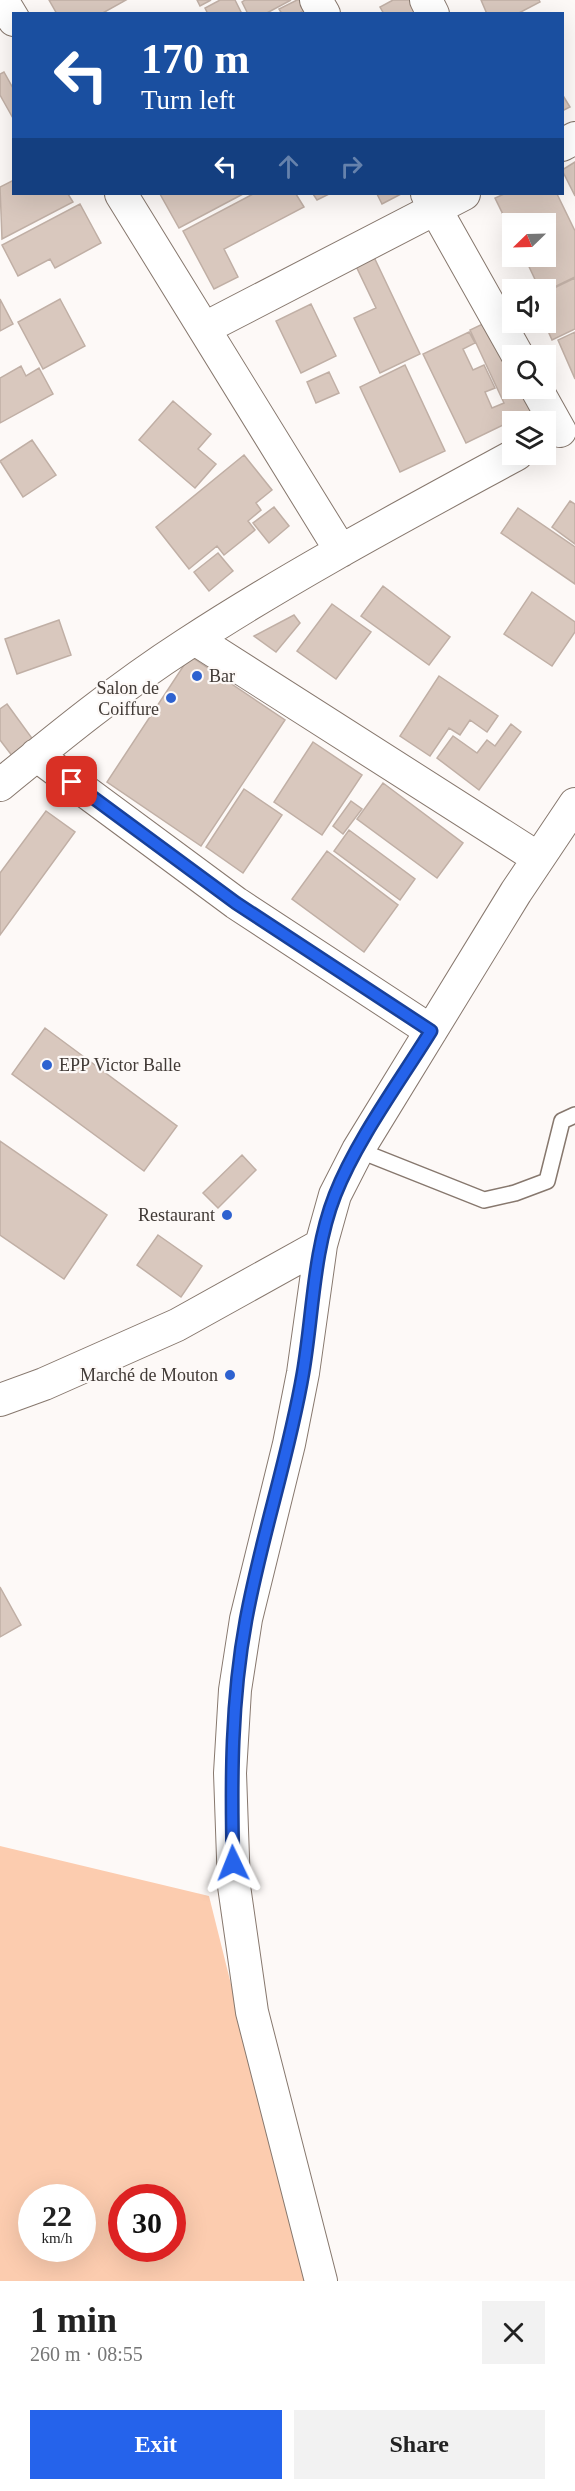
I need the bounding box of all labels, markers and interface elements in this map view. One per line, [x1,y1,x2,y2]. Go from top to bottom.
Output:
icon: left [42,36,120,114]
text: 170 m [141,36,250,82]
text: Turn left [141,85,235,115]
icon: left [209,150,242,183]
icon: ahead [272,150,305,183]
icon: right [335,150,368,183]
north arrow [502,213,556,267]
map controls [502,213,556,465]
button: sound [502,279,556,333]
button: search [502,345,556,399]
button: layers [502,411,556,465]
place label: Bar [209,666,235,686]
marker: Bar [190,669,204,683]
place label: Salon de Coiffure [97,678,159,719]
marker: Salon de Coiffure [164,691,178,705]
pin [46,756,97,807]
icon: arrive [55,765,88,798]
place label: EPP Victor Balle [59,1055,181,1075]
marker: EPP Victor Balle [40,1058,54,1072]
place label: Restaurant [138,1205,215,1225]
marker: Restaurant [220,1208,234,1222]
place label: Marché de Mouton [80,1365,218,1385]
marker: Marché de Mouton [223,1368,237,1382]
position arrow [201,1831,265,1895]
speed limit sign: 30 [108,2184,186,2262]
text: 22 [42,2199,72,2232]
text: km/h [42,2230,72,2246]
text: 1 min [30,2300,117,2340]
button: close [482,2301,545,2364]
text: 260 m · 08:55 [30,2343,143,2365]
button: Exit [30,2410,282,2479]
button: Share [294,2410,545,2479]

